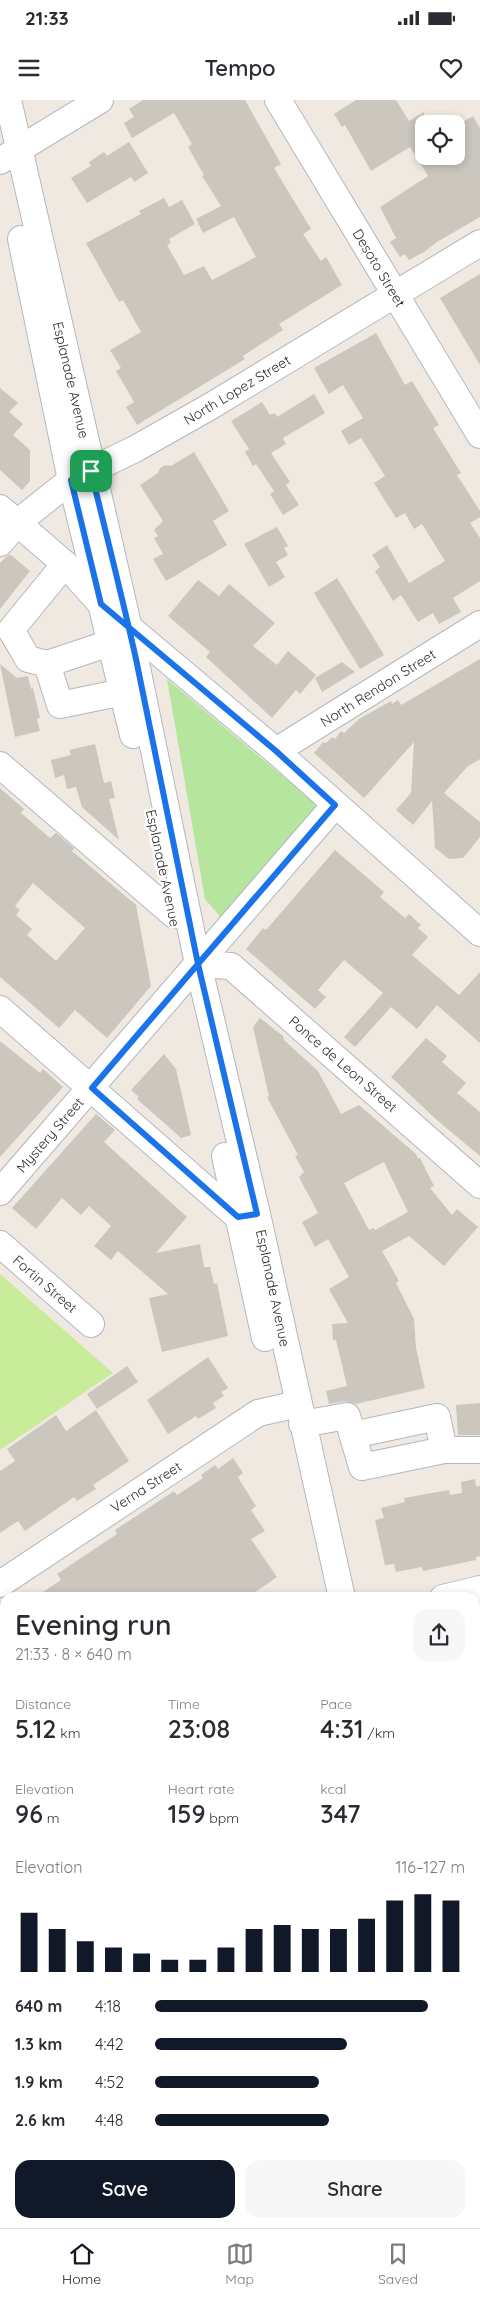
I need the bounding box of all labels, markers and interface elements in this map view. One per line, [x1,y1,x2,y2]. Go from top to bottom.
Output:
text: 21:33 [25,6,69,30]
icon: menu [15,54,43,82]
text: Tempo [204,54,276,82]
icon: heart [437,54,465,82]
map controls [415,115,465,165]
button: locate [415,115,465,165]
street label: Desoto Street [349,226,410,311]
street label: Esplanade Avenue [49,320,93,440]
street label: North Lopez Street [180,351,294,429]
pin [70,450,112,492]
icon: arrive [77,457,105,485]
street label: North Rendon Street [317,645,439,731]
street label: Esplanade Avenue [142,808,184,928]
street label: Ponce de Leon Street [285,1012,401,1116]
street label: Mystery Street [12,1093,88,1176]
street label: Esplanade Avenue [252,1228,294,1348]
street label: Fortin Street [9,1251,81,1317]
street label: Verna Street [107,1457,185,1517]
text: Evening run [15,1607,172,1642]
button: share [413,1609,465,1661]
text: 21:33 · 8 × 640 m [15,1644,132,1664]
text: Distance [15,1695,71,1713]
text: Time [168,1695,200,1713]
text: Pace [320,1695,352,1713]
text: 5.12 [15,1713,56,1744]
text: 23:08 [168,1713,230,1744]
text: 4:31 [320,1713,364,1744]
text: km [56,1724,81,1742]
text: /km [364,1724,395,1742]
text: Elevation [15,1780,74,1798]
text: Heart rate [168,1780,234,1798]
text: kcal [320,1780,346,1798]
text: 96 [15,1798,43,1829]
text: 159 [168,1798,206,1829]
text: 347 [320,1798,361,1829]
text: m [43,1809,59,1827]
text: bpm [206,1809,239,1827]
text: Elevation [15,1857,82,1877]
text: 116–127 m [395,1857,465,1877]
text: 640 m [15,1996,62,2016]
text: 4:18 [95,1996,121,2016]
text: 1.3 km [15,2034,62,2054]
text: 4:42 [95,2034,124,2054]
text: 1.9 km [15,2072,63,2092]
text: 4:52 [95,2072,124,2092]
text: 2.6 km [15,2110,65,2130]
text: 4:48 [95,2110,124,2130]
button: Save [15,2160,235,2218]
button: Share [245,2160,465,2218]
tab: Home [62,2240,101,2288]
tab: Map [225,2240,254,2288]
tab: Saved [378,2240,418,2288]

